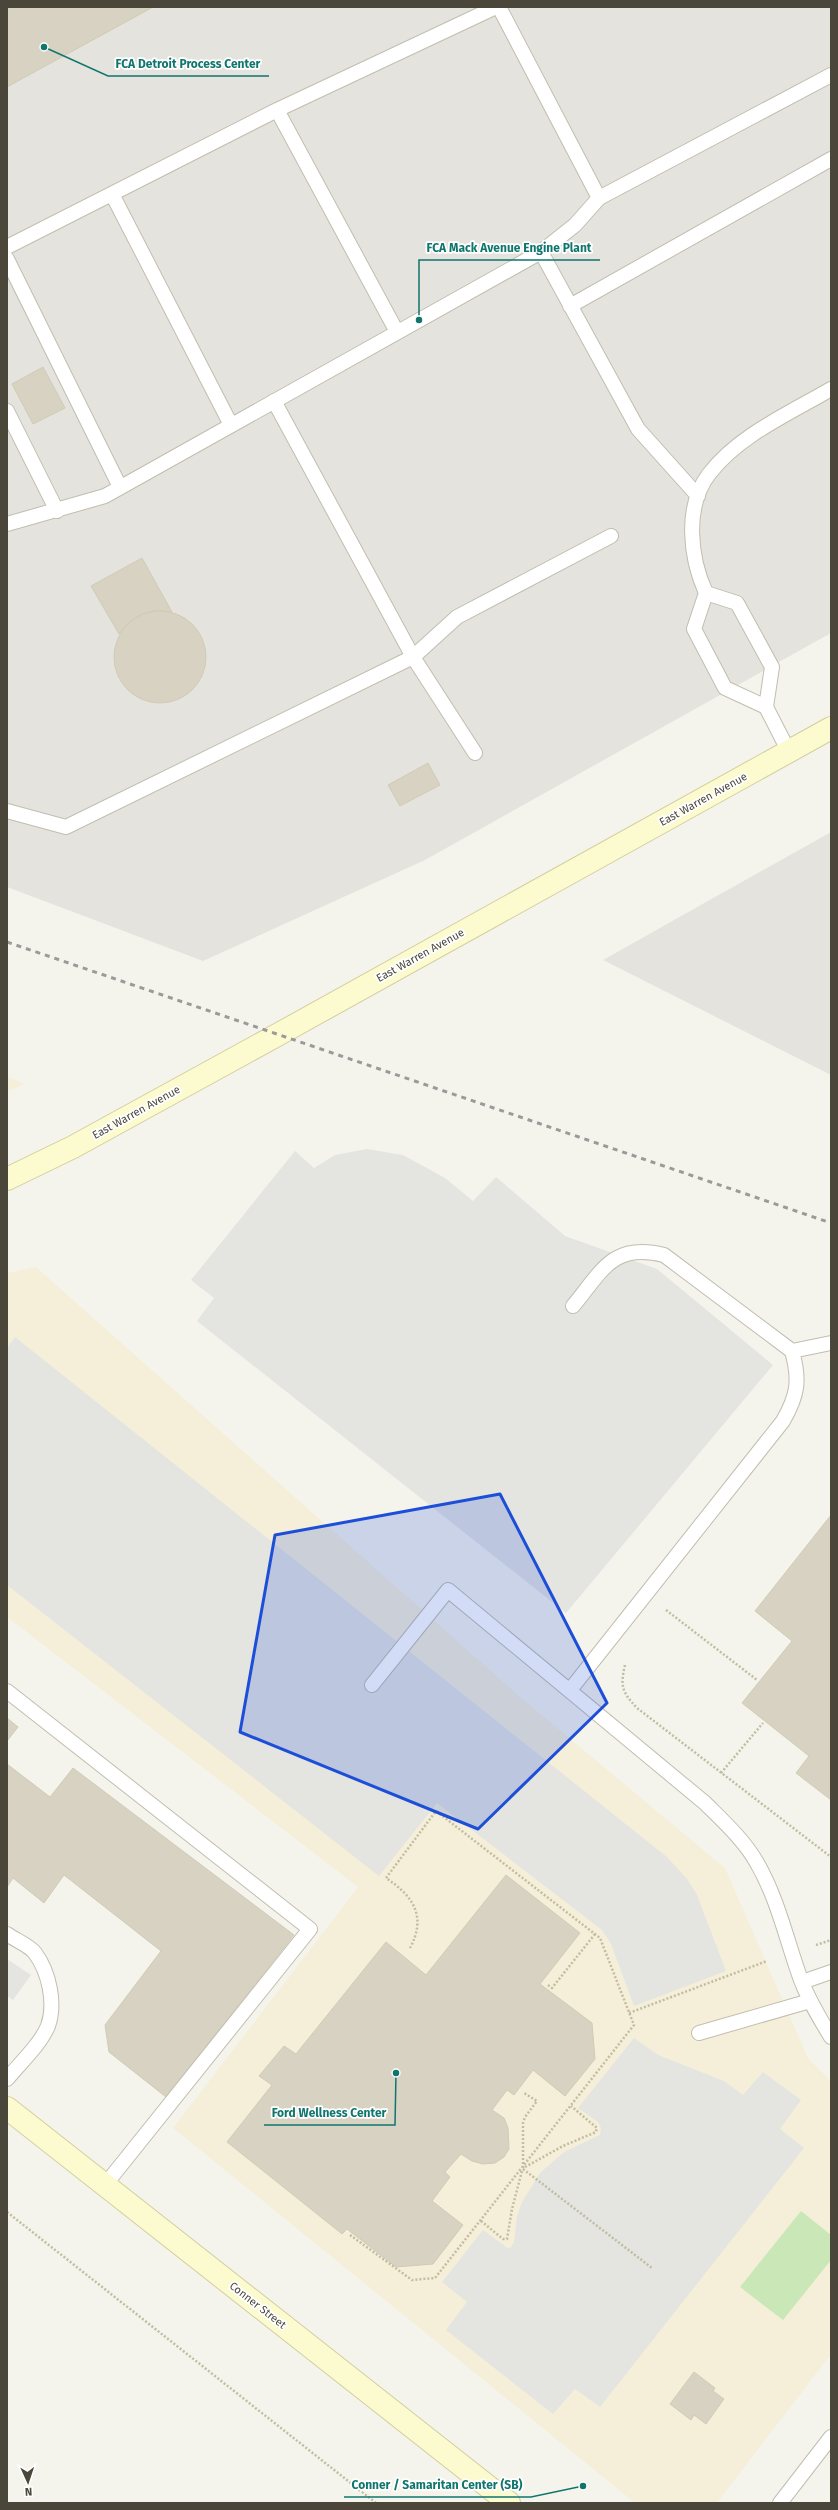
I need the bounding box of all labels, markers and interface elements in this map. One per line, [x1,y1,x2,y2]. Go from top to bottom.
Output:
callout: FCA Detroit Process Center [108,52,269,76]
text: FCA Detroit Process Center [116,57,261,71]
callout: FCA Mack Avenue Engine Plant [419,236,600,260]
text: FCA Mack Avenue Engine Plant [427,241,592,255]
street label: East Warren Avenue [657,770,749,829]
street label: East Warren Avenue [374,926,466,985]
street label: East Warren Avenue [90,1083,182,1142]
callout: Ford Wellness Center [264,2101,395,2125]
text: Ford Wellness Center [272,2106,387,2120]
street label: Conner Street [227,2279,289,2332]
north arrow [8,2462,48,2502]
callout: Conner / Samaritan Center (SB) [344,2473,531,2497]
text: Conner / Samaritan Center (SB) [351,2478,523,2492]
text: N [25,2485,32,2498]

